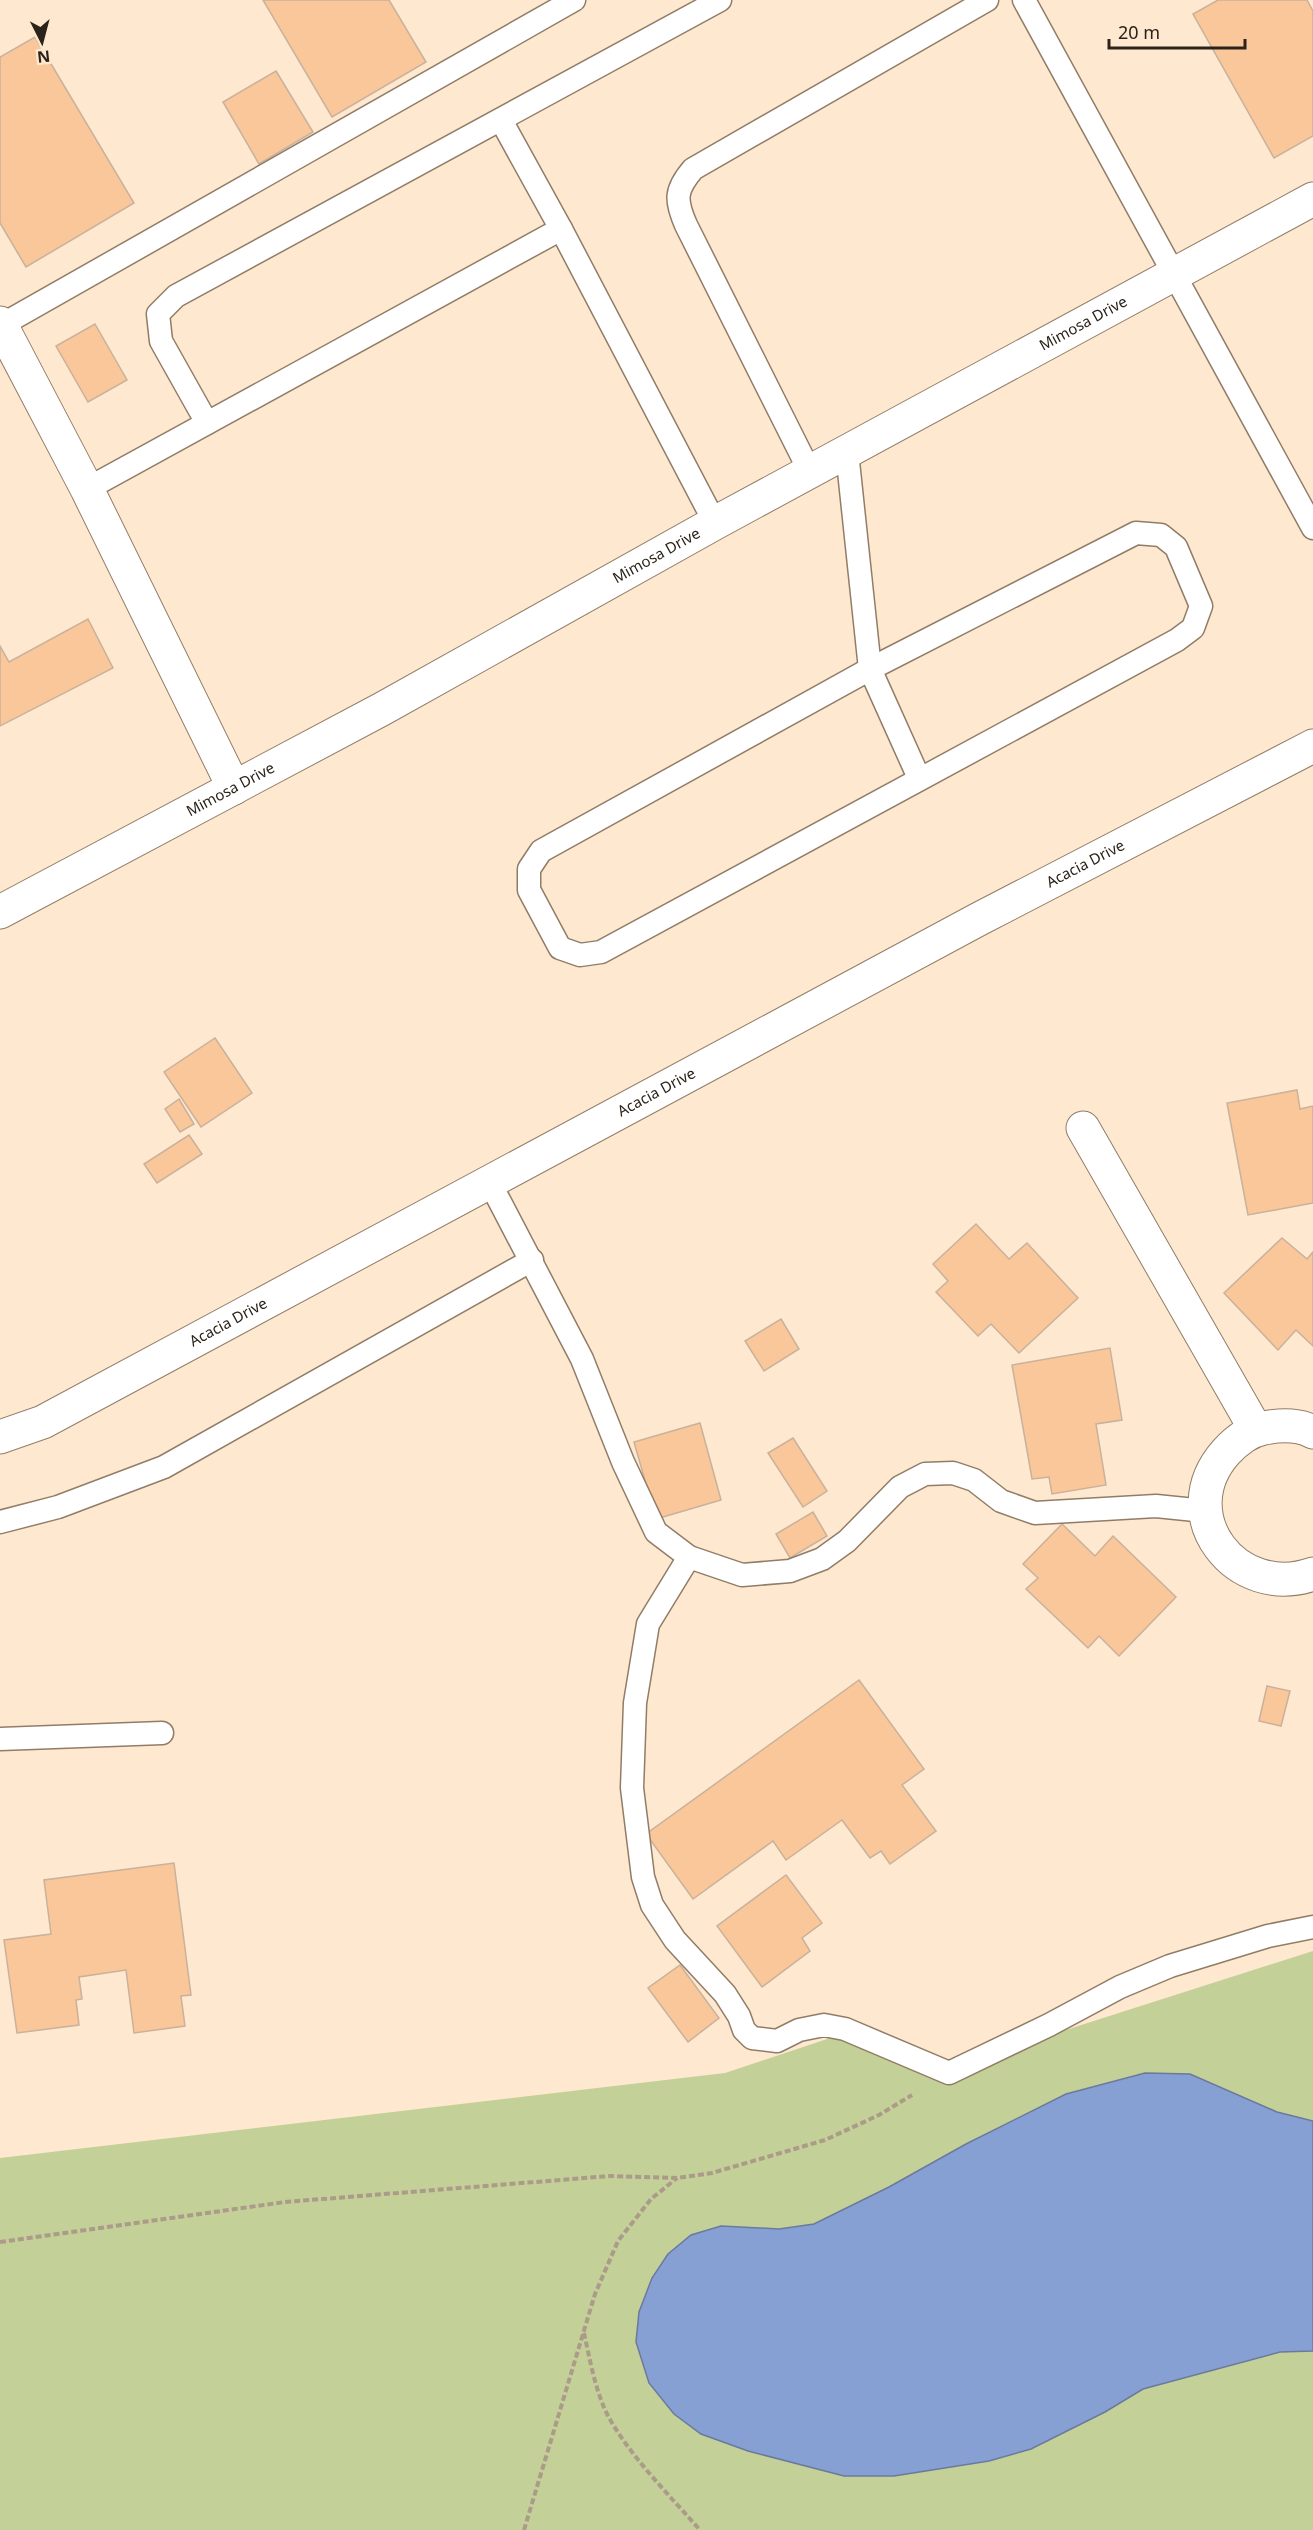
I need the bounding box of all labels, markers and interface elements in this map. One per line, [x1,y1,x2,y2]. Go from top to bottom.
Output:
north arrow [12,12,72,72]
scale bar [1109,12,1246,50]
text: 20 m [1118,20,1160,44]
text: N [36,45,51,69]
street label: Mimosa Drive [1035,291,1130,354]
street label: Mimosa Drive [609,522,703,587]
street label: Mimosa Drive [182,757,278,820]
street label: Acacia Drive [1042,834,1128,892]
street label: Acacia Drive [614,1062,699,1121]
street label: Acacia Drive [185,1292,270,1351]

